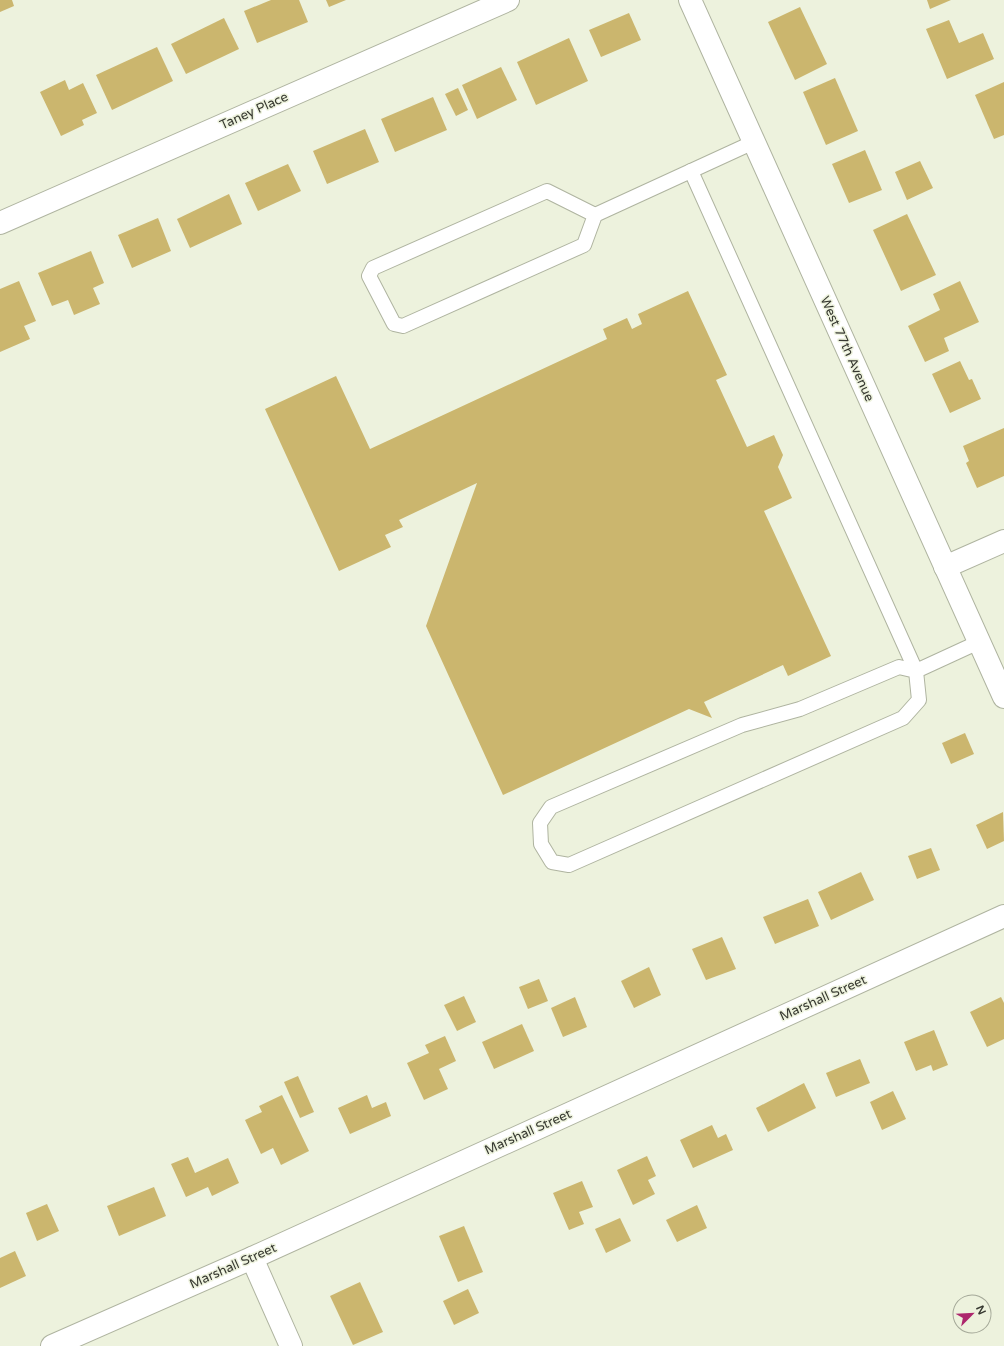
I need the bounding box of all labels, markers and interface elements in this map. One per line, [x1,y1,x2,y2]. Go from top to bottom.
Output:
street label: Taney Place [217,89,291,133]
street label: West 77th Avenue [817,294,877,404]
street label: Marshall Street [777,972,869,1024]
street label: Marshall Street [482,1106,574,1158]
street label: Marshall Street [187,1240,279,1292]
north arrow [952,1294,992,1334]
text: N [973,1303,988,1317]

